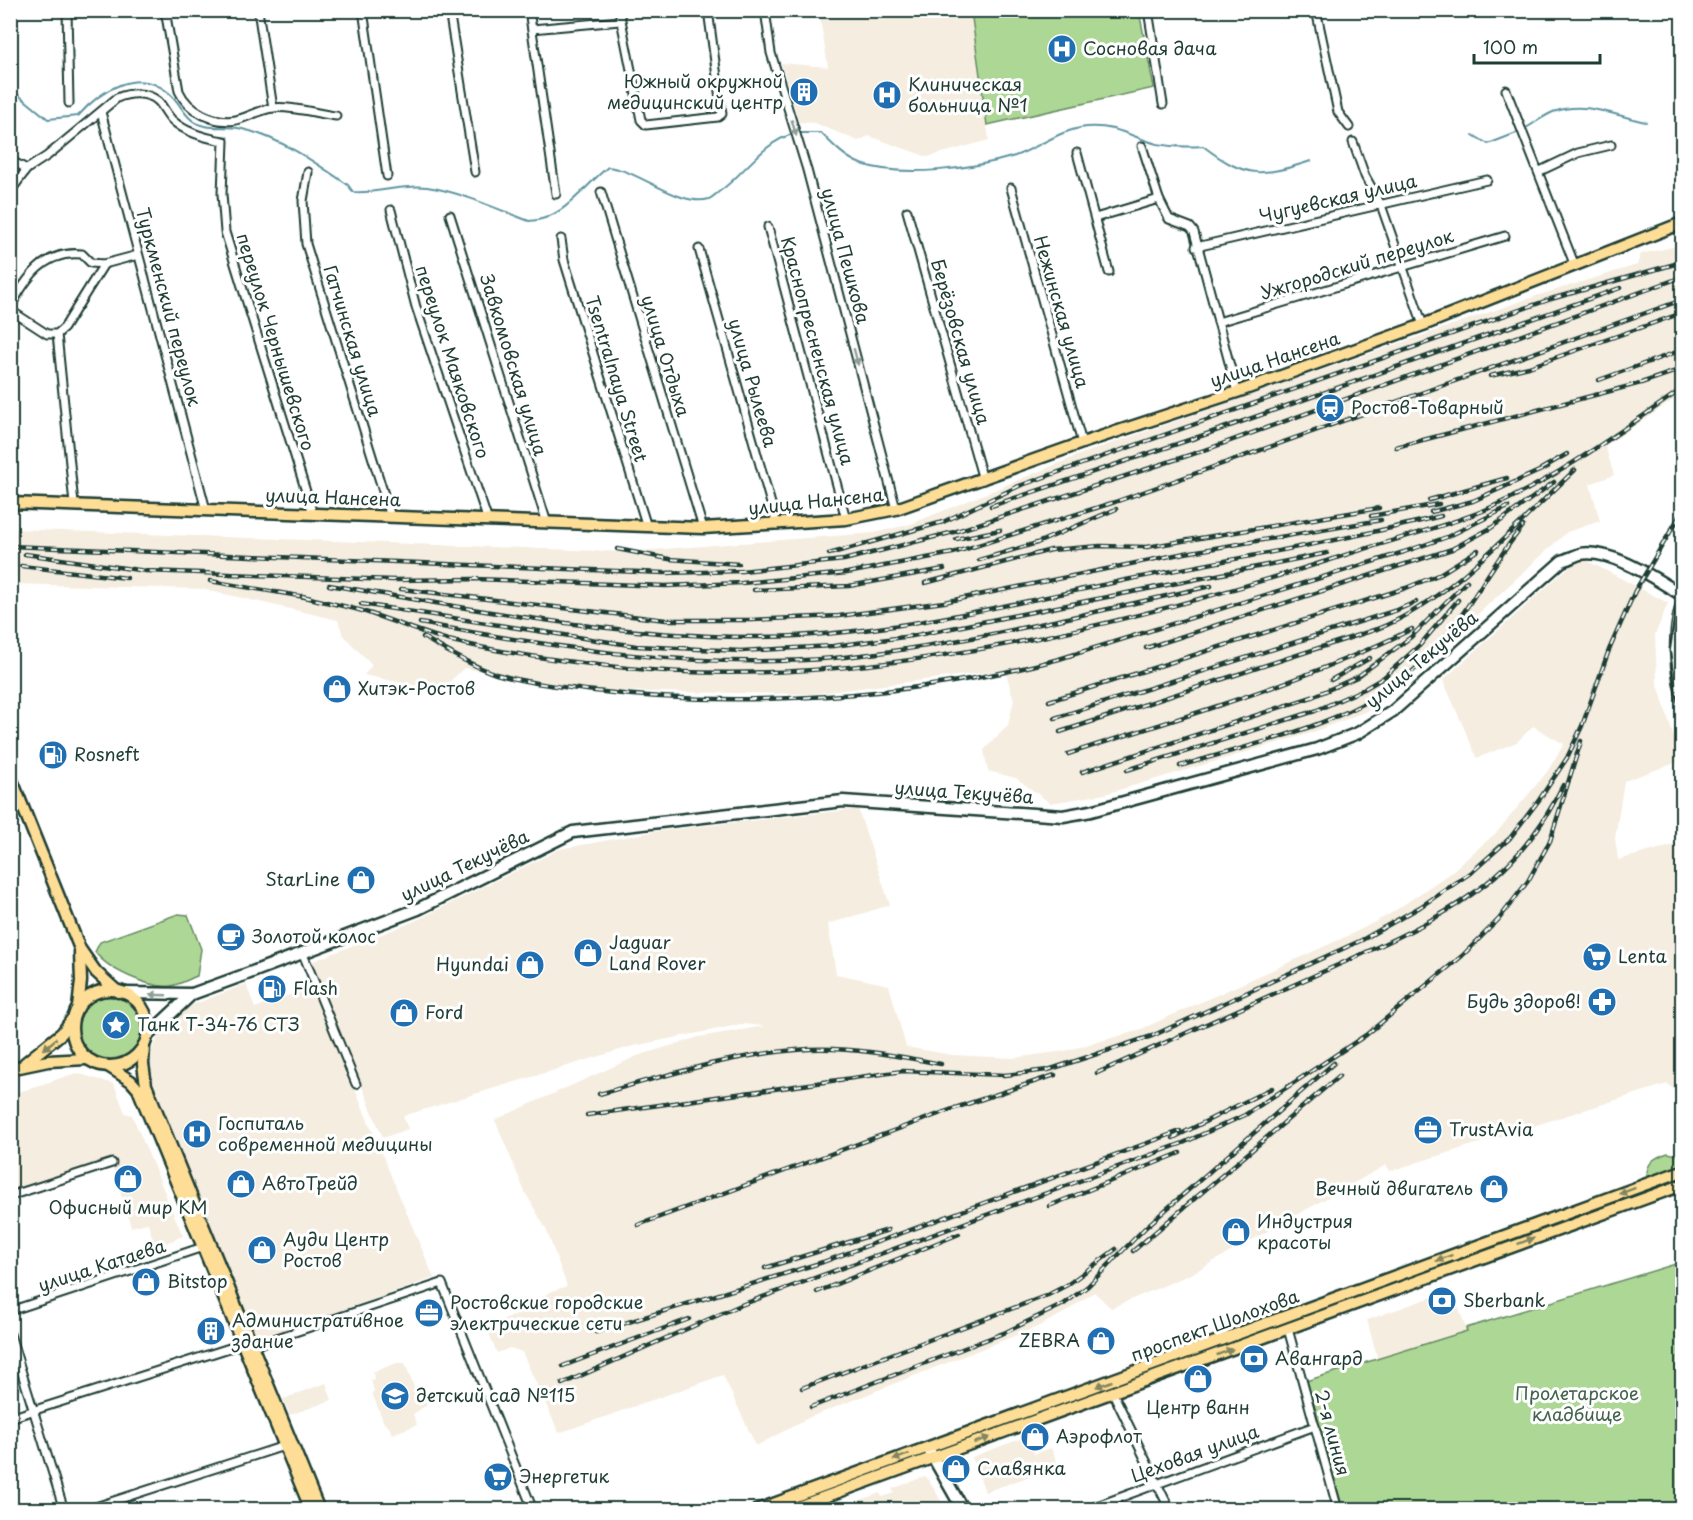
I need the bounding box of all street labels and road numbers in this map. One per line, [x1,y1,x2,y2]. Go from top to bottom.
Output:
street label: Чугуевская улица [1256,166,1420,229]
street label: улица Пешкова [815,185,878,327]
street label: Туркменский переулок [130,204,209,409]
street label: Ужгородский переулок [1257,221,1457,306]
street label: переулок Чернышевского [230,229,322,454]
street label: Нежинская улица [1028,232,1097,392]
street label: Краснопресненская улица [775,233,862,469]
street label: Берёзовская улица [925,256,998,428]
street label: переулок Маяковского [409,261,497,462]
street label: Гатчинская улица [318,262,389,420]
street label: Завкомовская улица [474,270,555,459]
street label: улица Отдыха [635,291,698,420]
street label: Tsentralnaya Street [579,292,656,465]
street label: улица Рылеева [722,315,785,451]
street label: улица Нансена [1206,323,1344,393]
street label: улица Нансена [747,480,886,521]
street label: улица Нансена [265,481,402,512]
street label: улица Текучёва [1359,603,1484,714]
street label: улица Текучёва [893,773,1036,810]
street label: улица Текучёва [396,822,534,907]
street label: улица Катаева [34,1231,170,1298]
street label: проспект Шолохова [1127,1281,1303,1368]
street label: 2-я линия [1309,1387,1358,1479]
street label: Цеховая улица [1127,1417,1263,1488]

